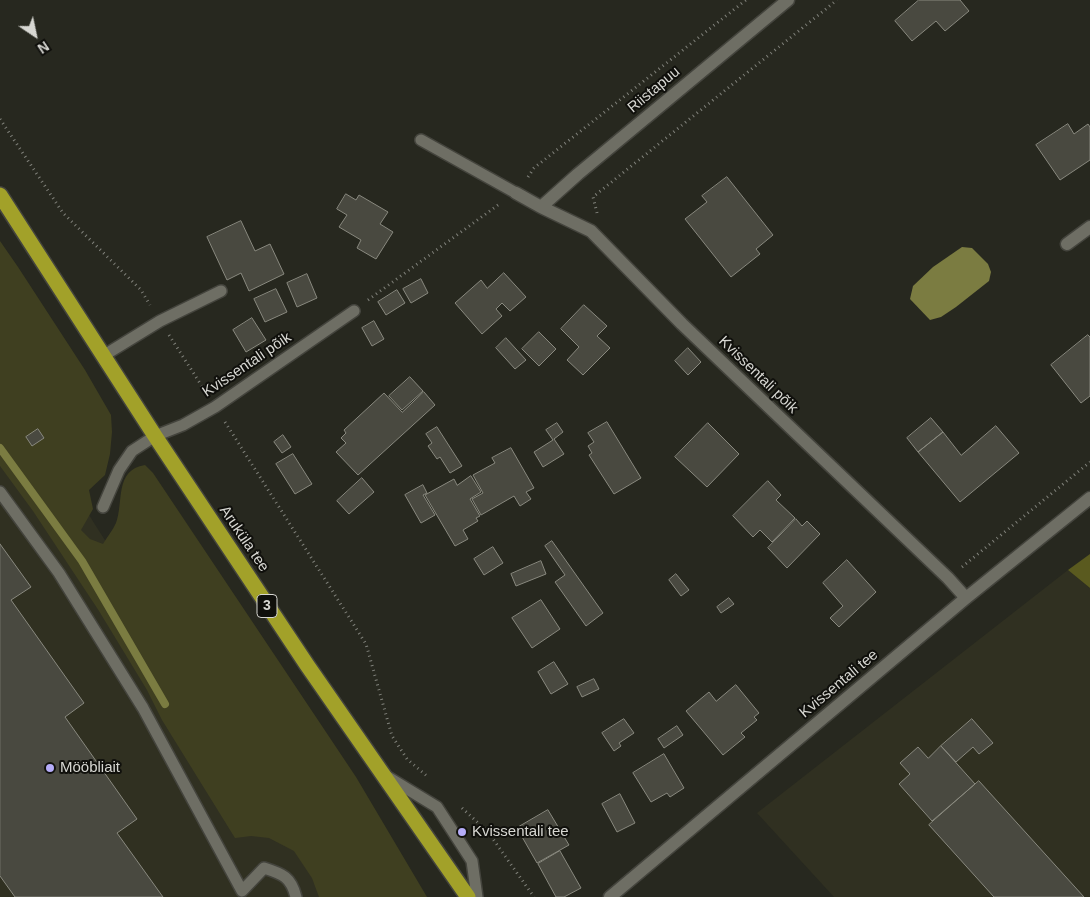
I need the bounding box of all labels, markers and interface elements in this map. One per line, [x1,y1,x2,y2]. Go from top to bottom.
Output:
north arrow [10,10,60,60]
text: N [35,38,52,57]
street label: Riistapuu [624,63,684,117]
street label: Kvissentali põik [199,329,295,401]
street label: Kvissentali põik [715,333,801,417]
street label: Aruküla tee [215,503,273,575]
road number: 3 [257,594,277,618]
street label: Kvissentali tee [796,646,882,722]
place label: Mööbliait [60,759,120,777]
marker: Mööbliait [44,762,56,774]
place label: Kvissentali tee [472,823,569,841]
marker: Kvissentali tee [456,826,468,838]

